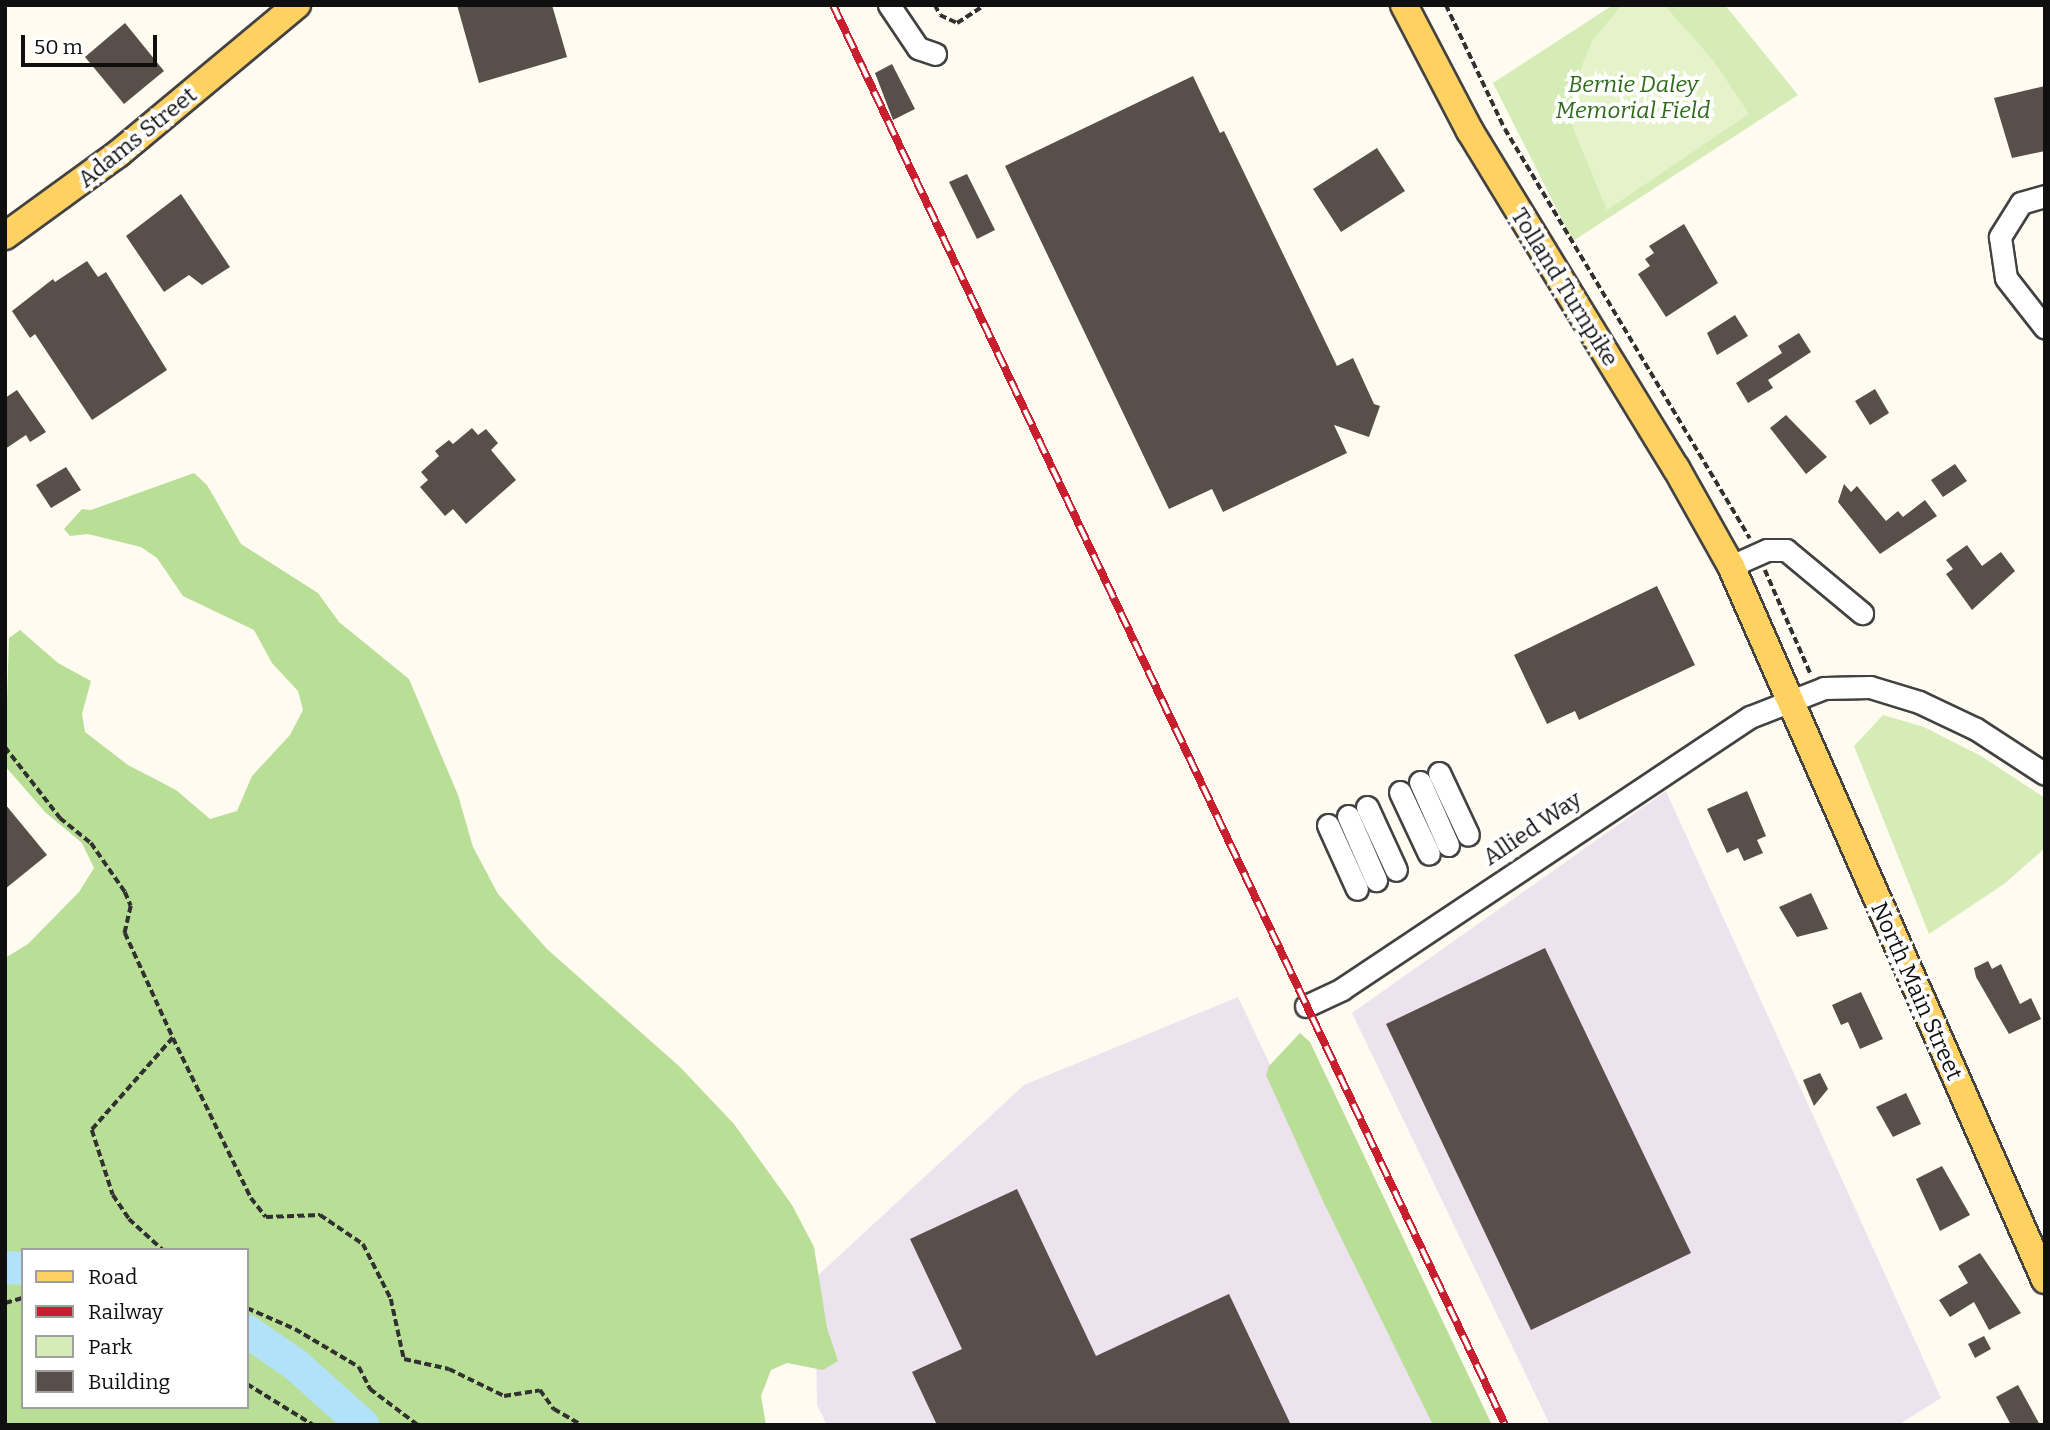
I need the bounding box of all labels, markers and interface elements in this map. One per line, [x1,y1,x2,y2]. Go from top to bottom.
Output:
scale bar [24,21,161,65]
text: 50 m [34,34,83,60]
park label: Bernie Daley Memorial Field [1555,70,1711,124]
street label: Adams Street [72,81,202,193]
street label: Tolland Turnpike [1505,203,1625,371]
street label: Allied Way [1478,785,1586,871]
street label: North Main Street [1865,898,1969,1084]
legend [21,1248,248,1409]
text: Road [88,1264,137,1290]
text: Railway [88,1299,163,1325]
text: Park [88,1334,132,1360]
text: Building [88,1369,170,1395]

